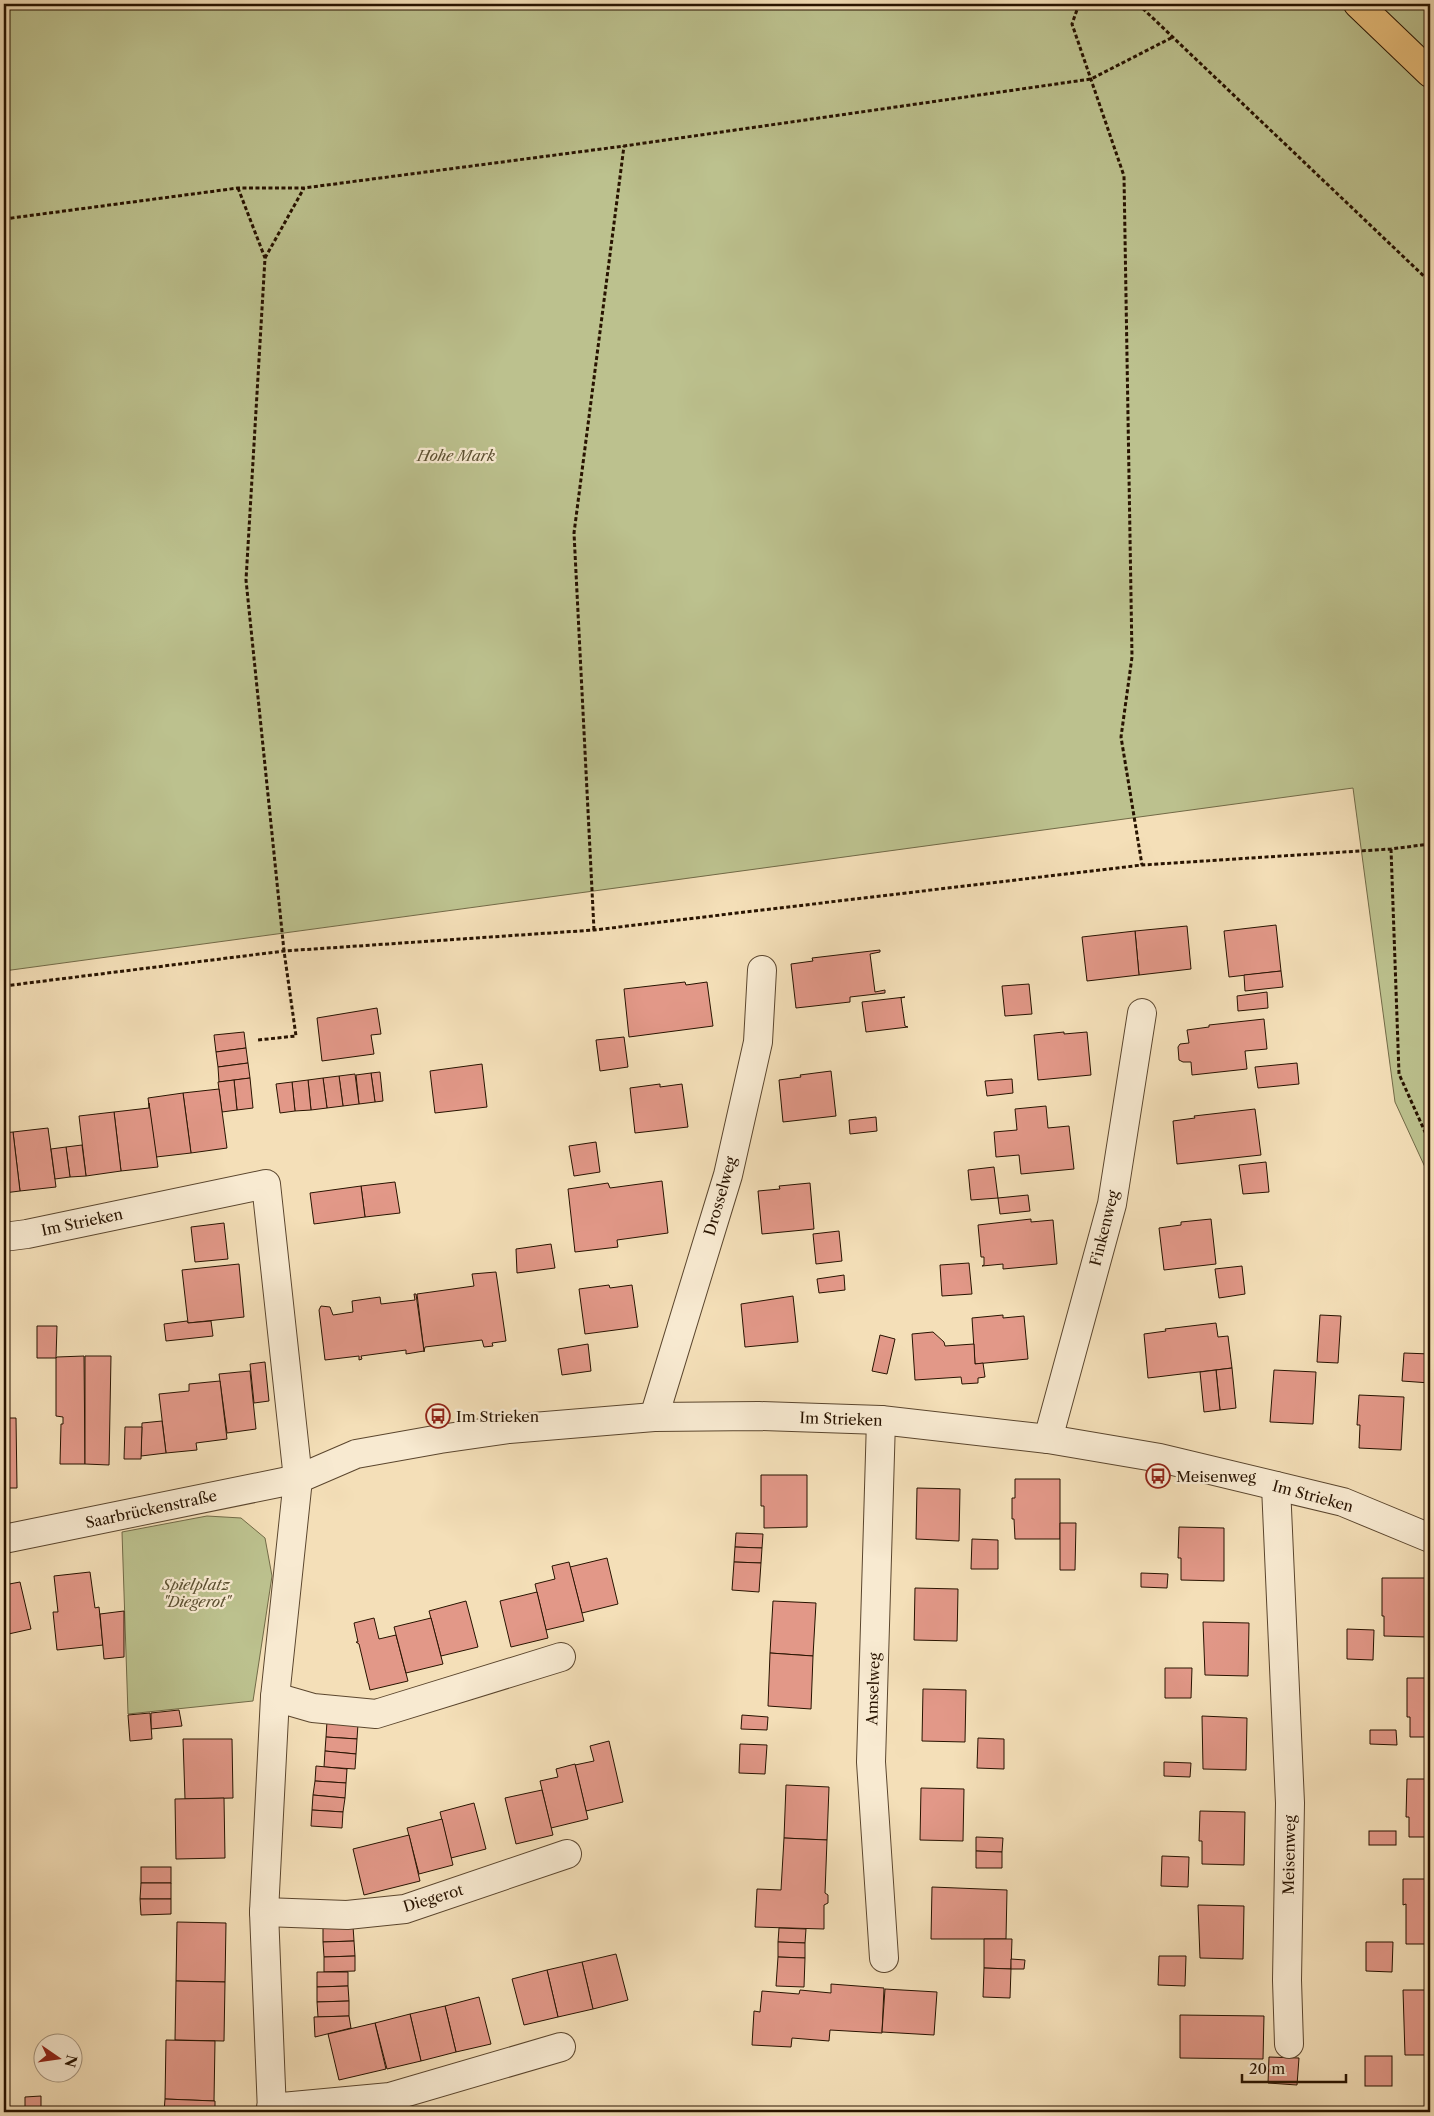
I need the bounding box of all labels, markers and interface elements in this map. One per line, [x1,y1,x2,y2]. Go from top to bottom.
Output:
park label: Hohe Mark [416,446,495,465]
street label: Drosselweg [700,1154,740,1238]
street label: Finkenweg [1085,1188,1123,1268]
street label: Im Strieken [39,1204,125,1240]
bus stop icon: Im Strieken [425,1403,451,1429]
place label: Im Strieken [456,1407,540,1426]
street label: Im Strieken [799,1408,883,1430]
bus stop icon: Meisenweg [1145,1463,1171,1489]
place label: Meisenweg [1176,1467,1256,1486]
street label: Im Strieken [1270,1476,1356,1516]
street label: Saarbrückenstraße [84,1486,218,1532]
park label: Spielplatz "Diegerot" [161,1575,232,1611]
street label: Amselweg [862,1652,884,1727]
street label: Meisenweg [1279,1815,1299,1895]
street label: Diegerot [401,1880,466,1916]
north arrow [32,2034,82,2084]
scale bar [1242,2051,1345,2083]
text: N [61,2053,81,2069]
text: 20 m [1249,2059,1285,2078]

